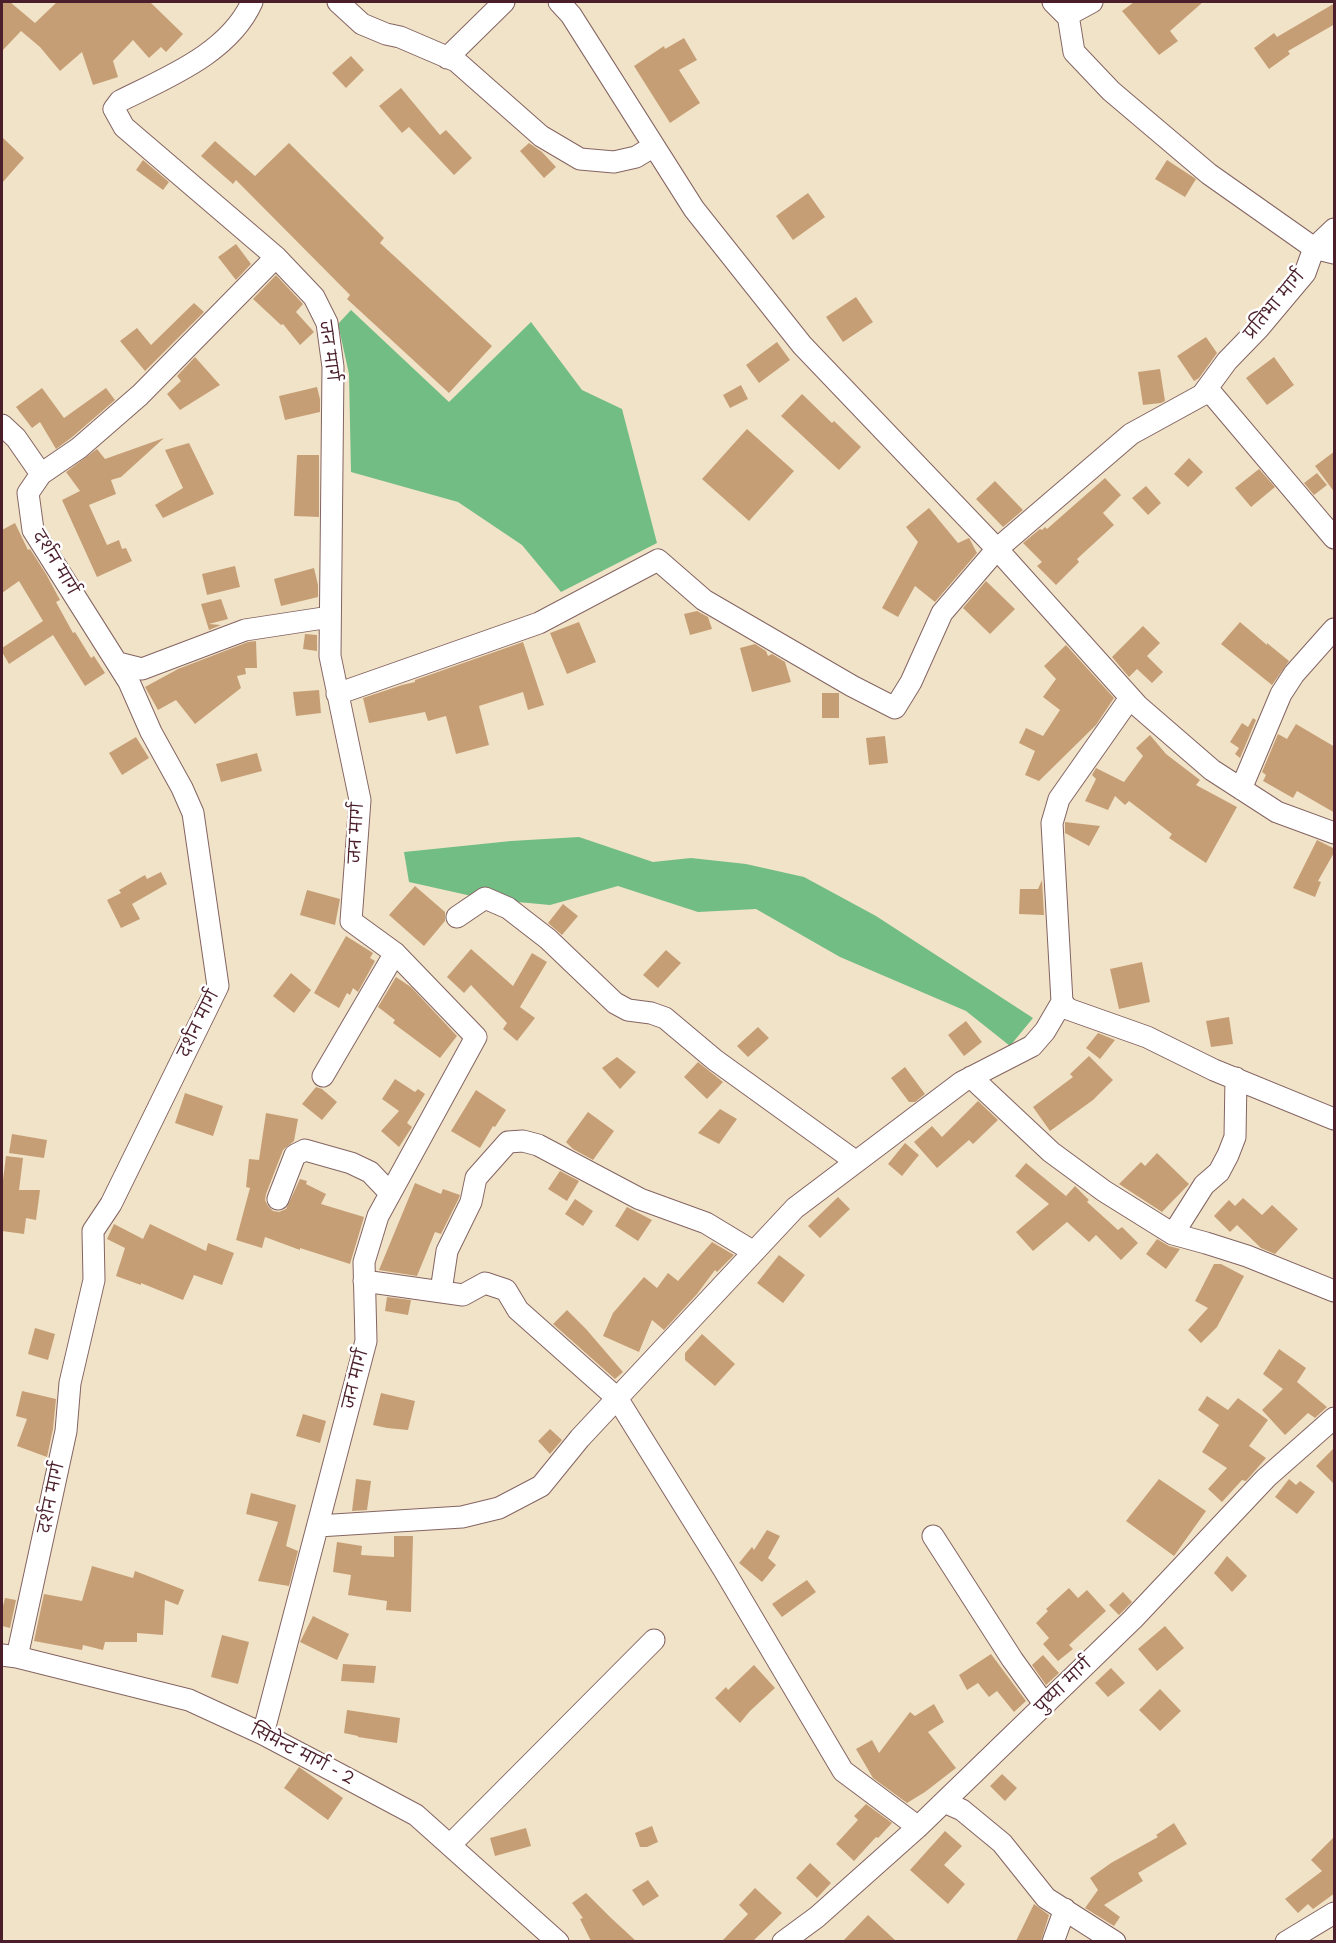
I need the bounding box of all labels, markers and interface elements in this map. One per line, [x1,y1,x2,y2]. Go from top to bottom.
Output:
street label: प्रतिभा मार्ग [1241,267,1309,343]
street label: जन मार्ग [314,320,342,382]
street label: दर्शन मार्ग [28,527,82,599]
street label: जन मार्ग [346,802,368,864]
street label: दर्शन मार्ग [175,988,223,1060]
street label: जन मार्ग [339,1347,373,1411]
street label: दर्शन मार्ग [35,1461,69,1535]
street label: पुष्पा मार्ग [1032,1655,1096,1717]
street label: सिमेन्ट मार्ग - 2 [247,1721,357,1789]

